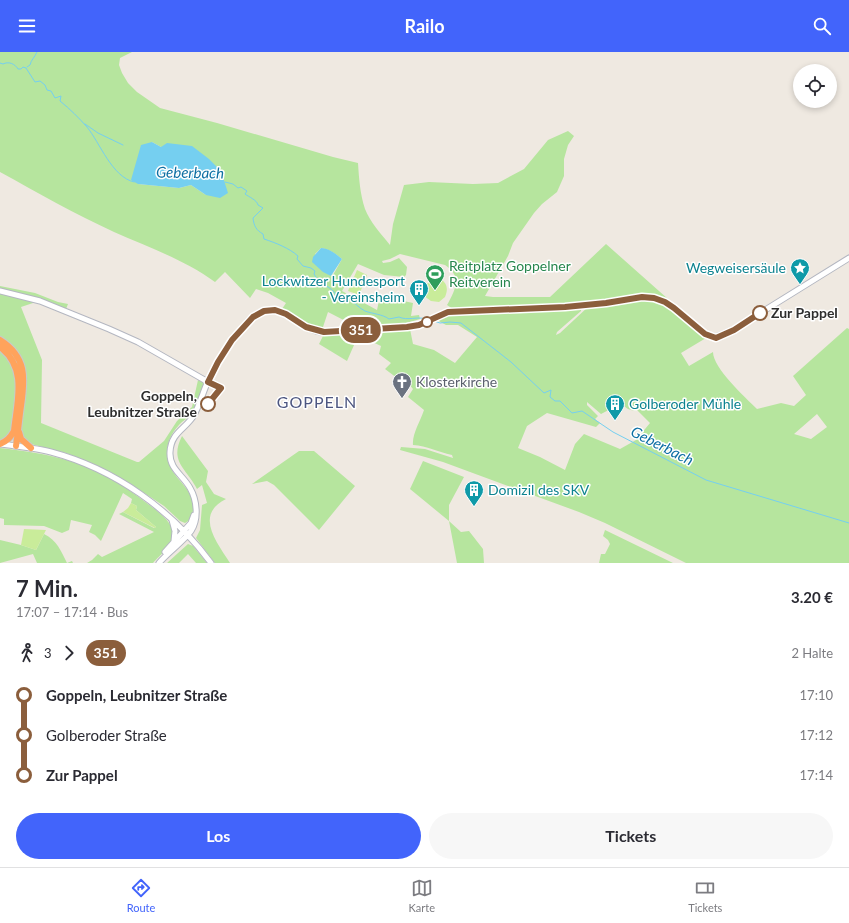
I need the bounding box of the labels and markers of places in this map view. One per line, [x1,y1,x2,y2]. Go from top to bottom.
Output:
place label: Reitplatz Goppelner Reitverein [449,257,571,290]
place icon: Wegweisersäule [789,257,811,285]
place label: Wegweisersäule [686,259,786,276]
sports icon: Reitplatz Goppelner Reitverein [424,263,446,291]
place label: Lockwitzer Hundesport - Vereinsheim [262,272,405,305]
building icon: Lockwitzer Hundesport - Vereinsheim [408,278,430,306]
place label: Zur Pappel [771,304,838,321]
marker: Zur Pappel [752,305,768,321]
unlabelled marker [421,316,433,328]
church icon: Klosterkirche [391,371,413,399]
place label: Klosterkirche [416,373,497,390]
place label: Goppeln, Leubnitzer Straße [87,387,198,420]
building icon: Golberoder Mühle [604,393,626,421]
place label: Golberoder Mühle [629,395,741,412]
marker: Goppeln, Leubnitzer Straße [200,396,216,412]
building icon: Domizil des SKV [463,479,485,507]
place label: Domizil des SKV [488,481,590,498]

